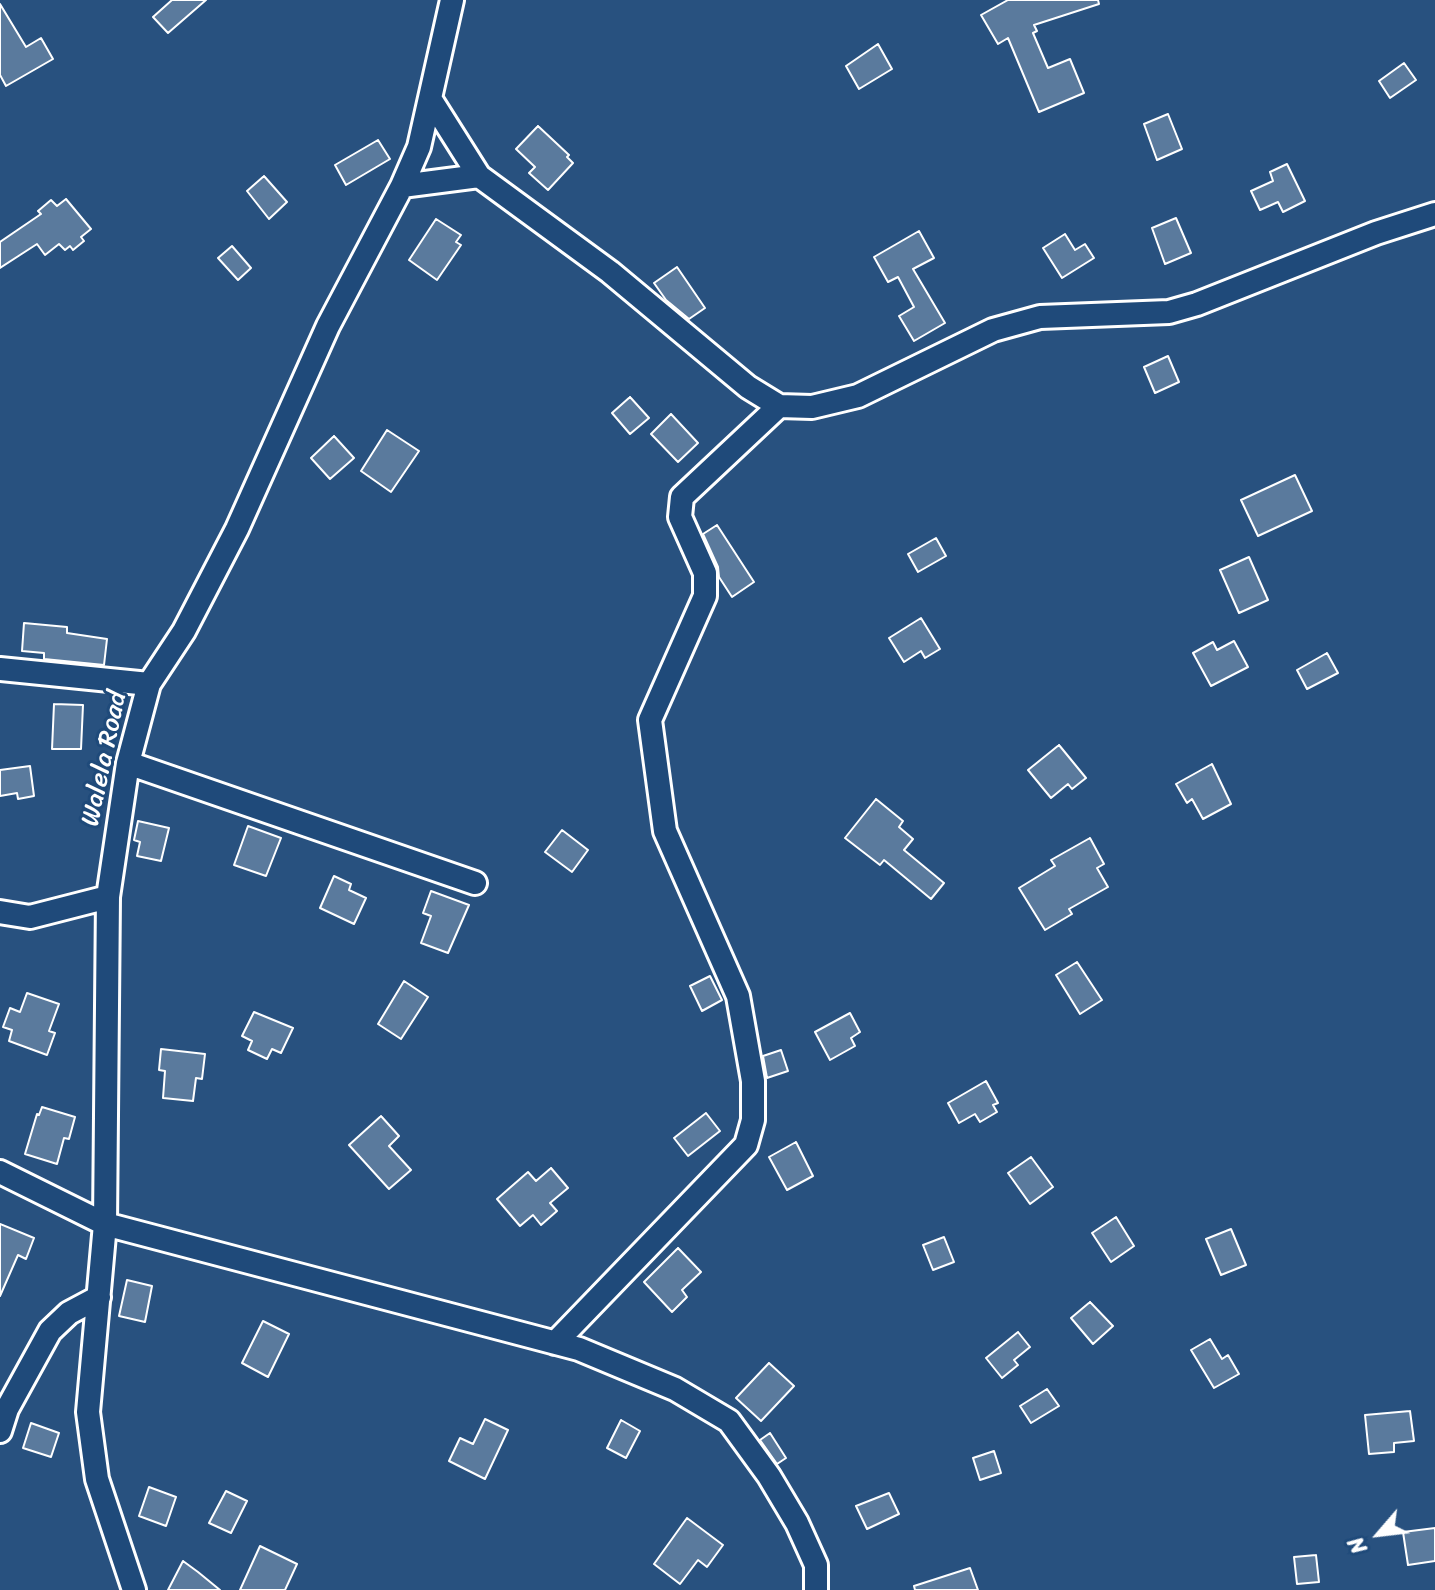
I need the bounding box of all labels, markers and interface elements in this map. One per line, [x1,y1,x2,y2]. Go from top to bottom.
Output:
street label: Walela Road [76,689,134,829]
north arrow [1339,1494,1419,1574]
text: N [1337,1530,1378,1561]

